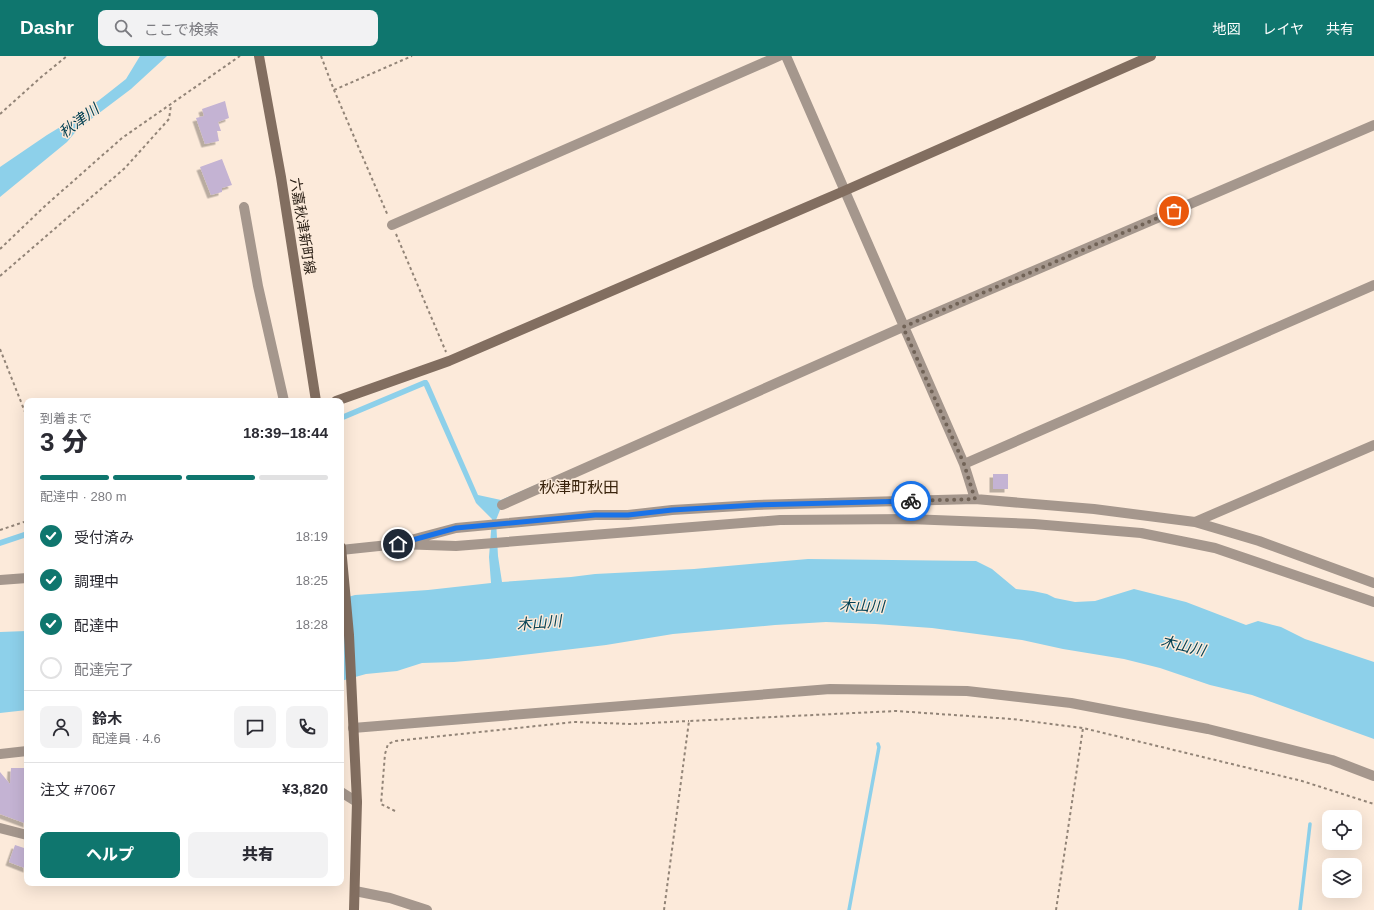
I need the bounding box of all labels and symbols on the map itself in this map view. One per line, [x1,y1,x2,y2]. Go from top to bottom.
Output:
water label: 秋津川 [56,99,103,141]
street label: 六嘉秋津新町線 [287,176,319,276]
pin [1157,194,1191,228]
district label: 秋津町秋田 [539,479,619,496]
courier [891,481,931,521]
pin [381,527,415,561]
water label: 木山川 [839,596,887,615]
water label: 木山川 [516,612,564,633]
water label: 木山川 [1159,632,1209,659]

